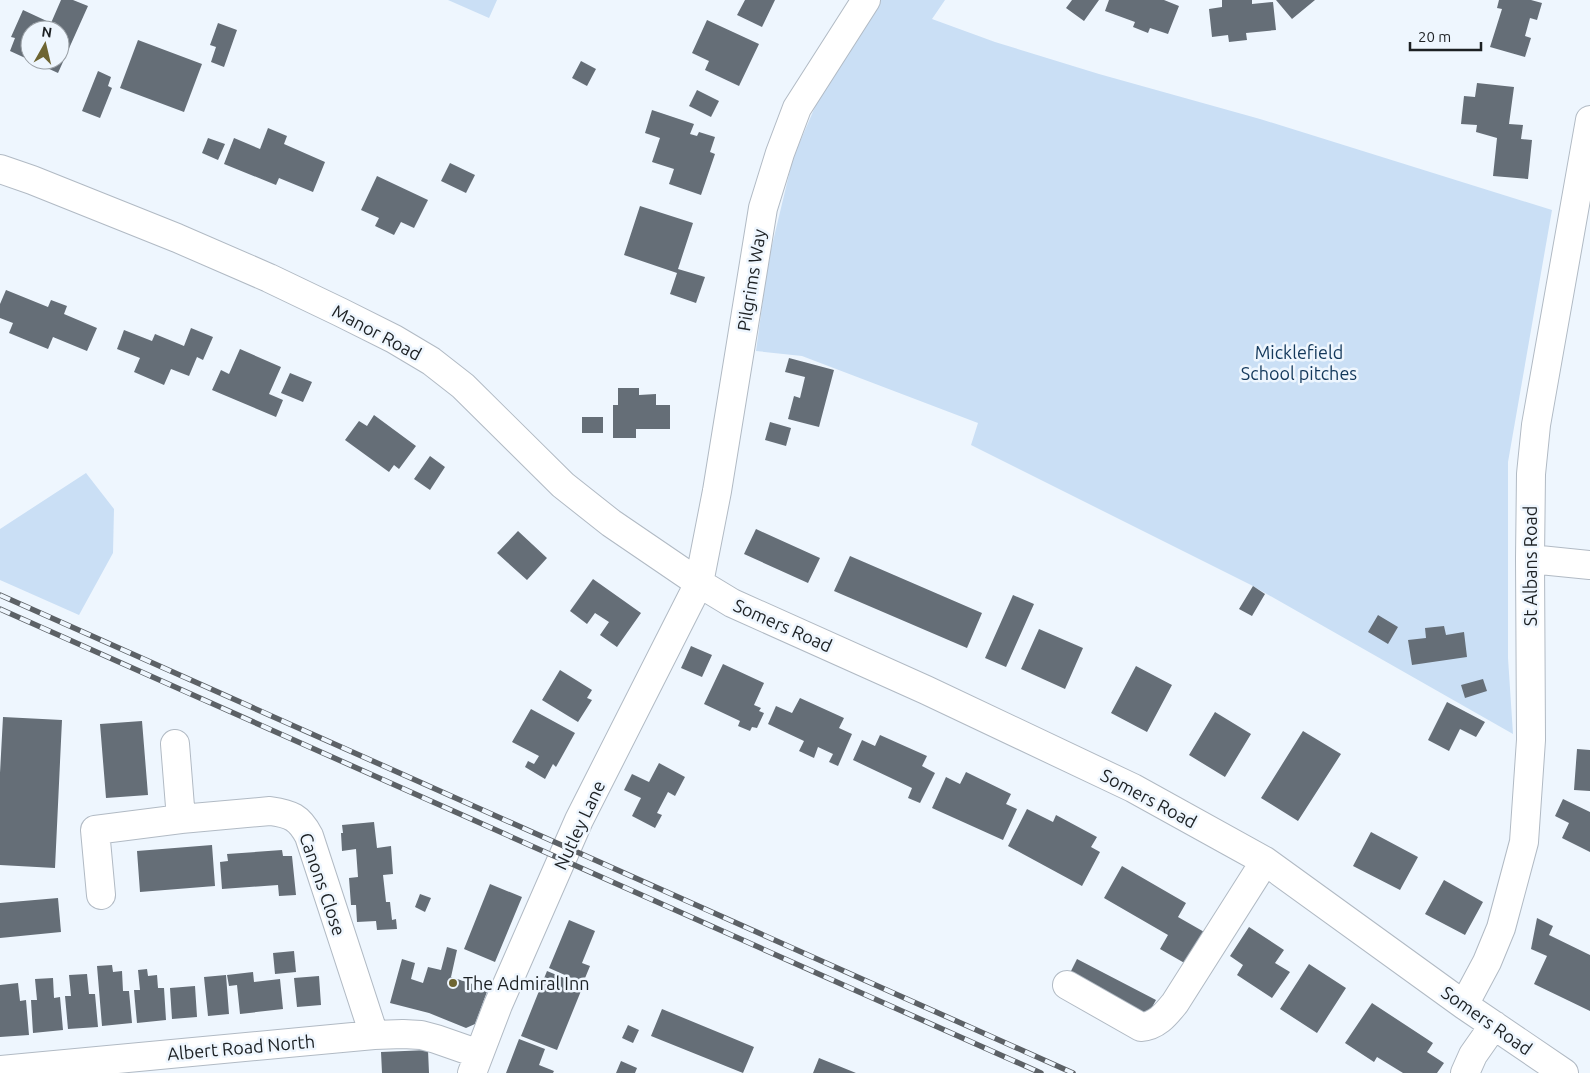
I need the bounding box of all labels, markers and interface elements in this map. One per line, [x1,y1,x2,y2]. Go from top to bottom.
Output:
north arrow [20,20,70,70]
scale bar [1410,20,1481,52]
text: N [41,23,53,41]
text: 20 m [1418,28,1451,45]
street label: Pilgrims Way [733,227,769,332]
street label: Manor Road [329,300,425,364]
park label: Micklefield School pitches [1241,342,1357,383]
street label: St Albans Road [1520,506,1540,626]
street label: Somers Road [731,594,835,656]
street label: Somers Road [1098,764,1200,832]
street label: Nutley Lane [550,777,608,873]
street label: Canons Close [296,830,350,938]
place label: The Admiral Inn [463,973,590,993]
marker: The Admiral Inn [447,977,459,989]
street label: Somers Road [1438,981,1536,1059]
street label: Albert Road North [166,1031,316,1063]

